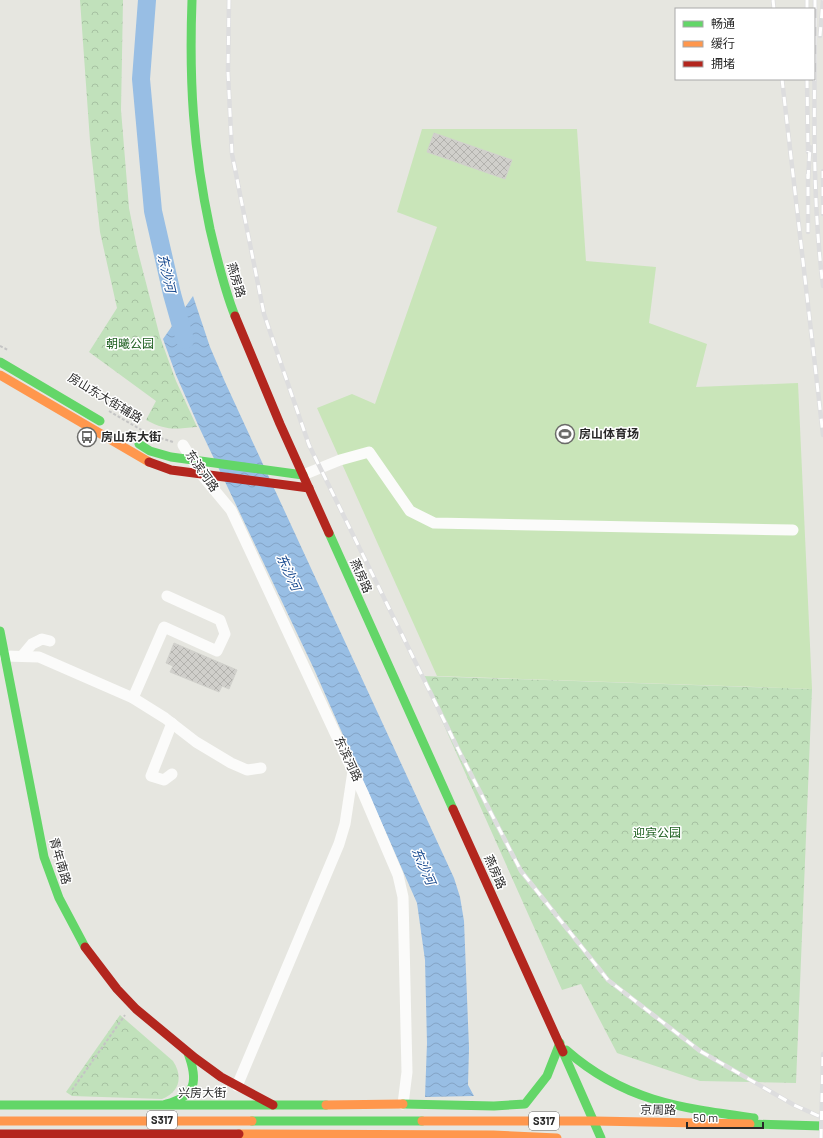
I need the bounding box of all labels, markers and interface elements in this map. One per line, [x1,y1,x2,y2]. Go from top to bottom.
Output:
legend [675,8,815,80]
text: 畅通 [711,16,735,30]
text: 缓行 [711,36,735,50]
text: 拥堵 [711,56,735,70]
water label: 东沙河 [155,252,180,297]
street label: 燕房路 [225,260,249,299]
park label: 朝曦公园 [106,336,154,350]
street label: 房山东大街辅路 [66,370,145,425]
sports icon: 房山体育场 [554,423,576,445]
bus stop icon: 房山东大街 [76,426,98,448]
place label: 房山体育场 [579,426,639,440]
place label: 房山东大街 [101,429,161,443]
street label: 东滨河路 [183,447,222,494]
water label: 东沙河 [274,551,306,596]
street label: 燕房路 [348,556,376,595]
street label: 东滨河路 [332,734,365,783]
park label: 迎宾公园 [633,825,681,839]
street label: 青年南路 [48,836,74,886]
water label: 东沙河 [409,845,440,890]
street label: 燕房路 [482,852,510,891]
street label: 兴房大街 [178,1085,226,1099]
street label: 京周路 [640,1102,676,1116]
scale bar [687,1104,763,1130]
text: 50 m [693,1110,718,1124]
road number: S317 [147,1111,177,1129]
road number: S317 [529,1112,559,1130]

